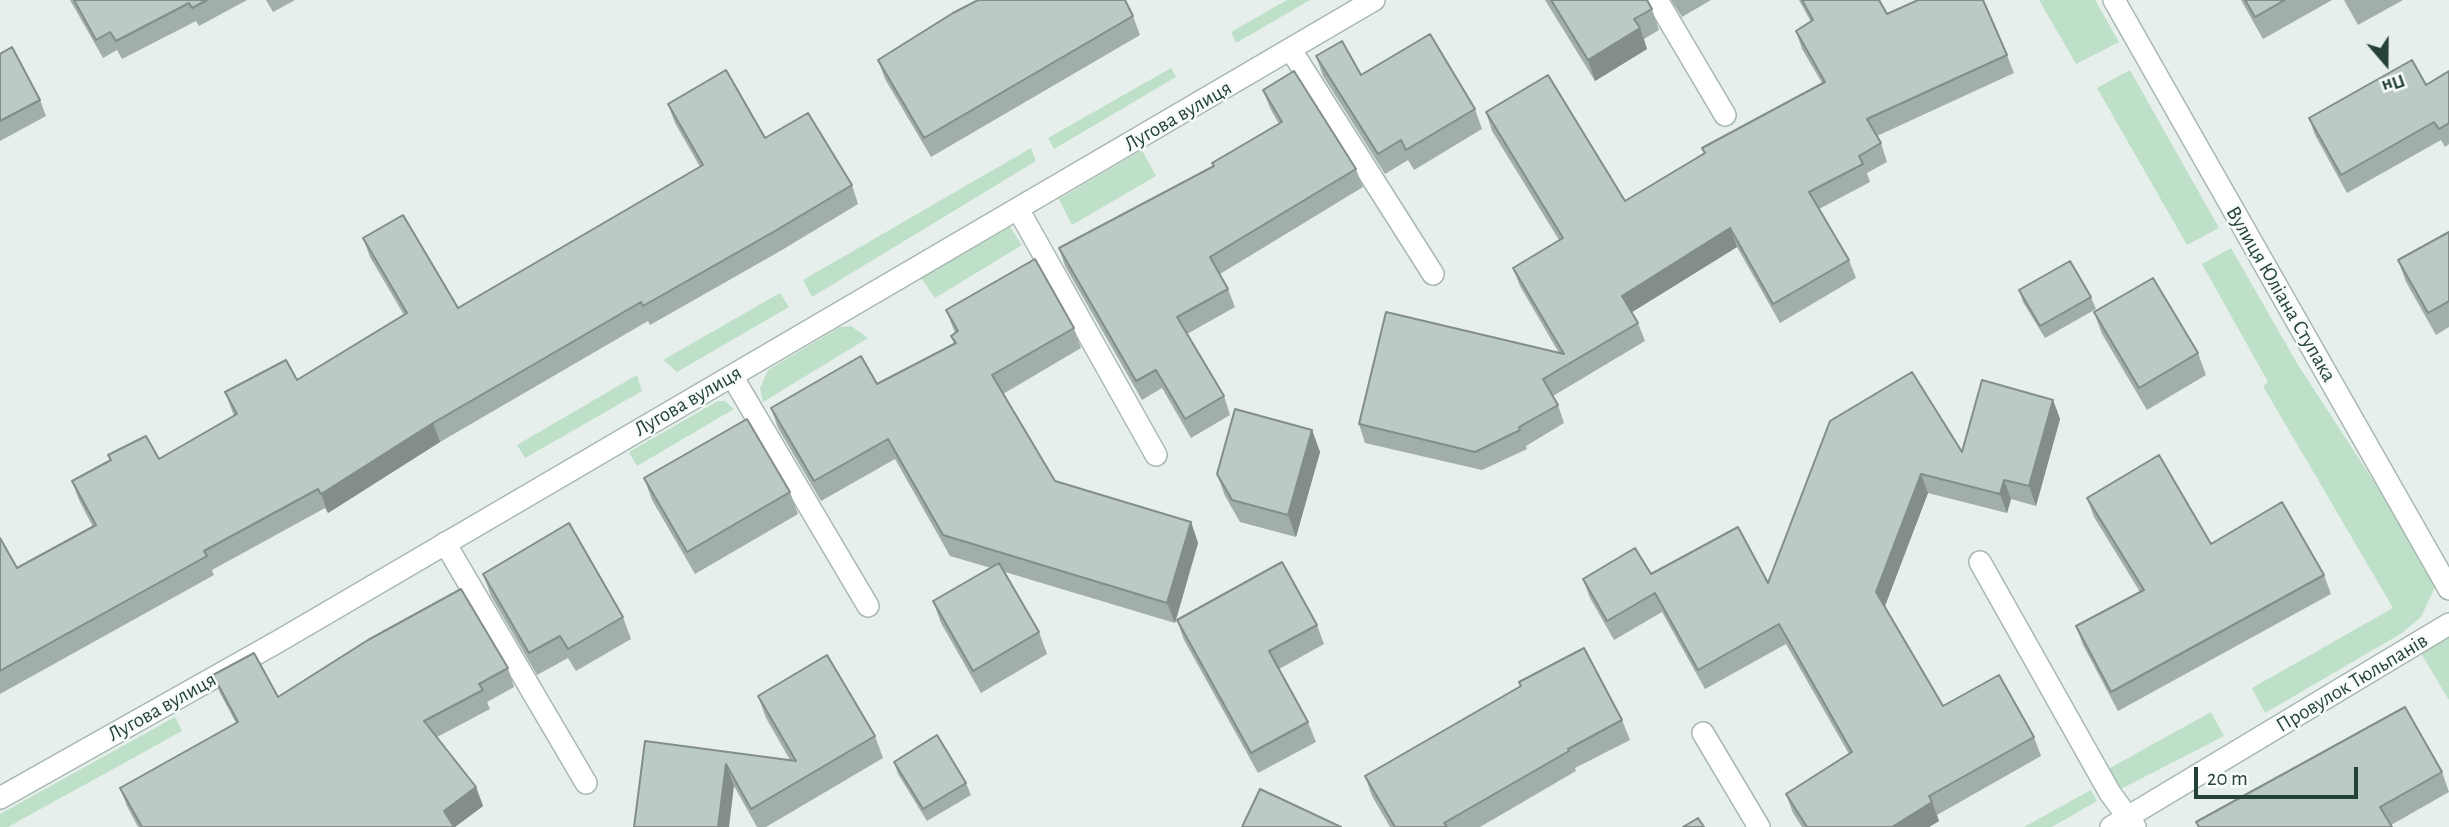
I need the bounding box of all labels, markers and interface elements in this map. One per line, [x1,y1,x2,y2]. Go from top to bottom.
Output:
north arrow [2351,28,2421,98]
text: Пн [2379,70,2407,96]
street label: Лугова вулиця [1120,75,1236,157]
street label: Вулиця Юліана Ступака [2220,202,2342,386]
street label: Лугова вулиця [630,360,746,442]
street label: Провулок Тюльпанів [2272,628,2432,738]
street label: Лугова вулиця [103,667,221,747]
scale bar [2197,754,2362,798]
text: 20 m [2207,768,2248,789]

